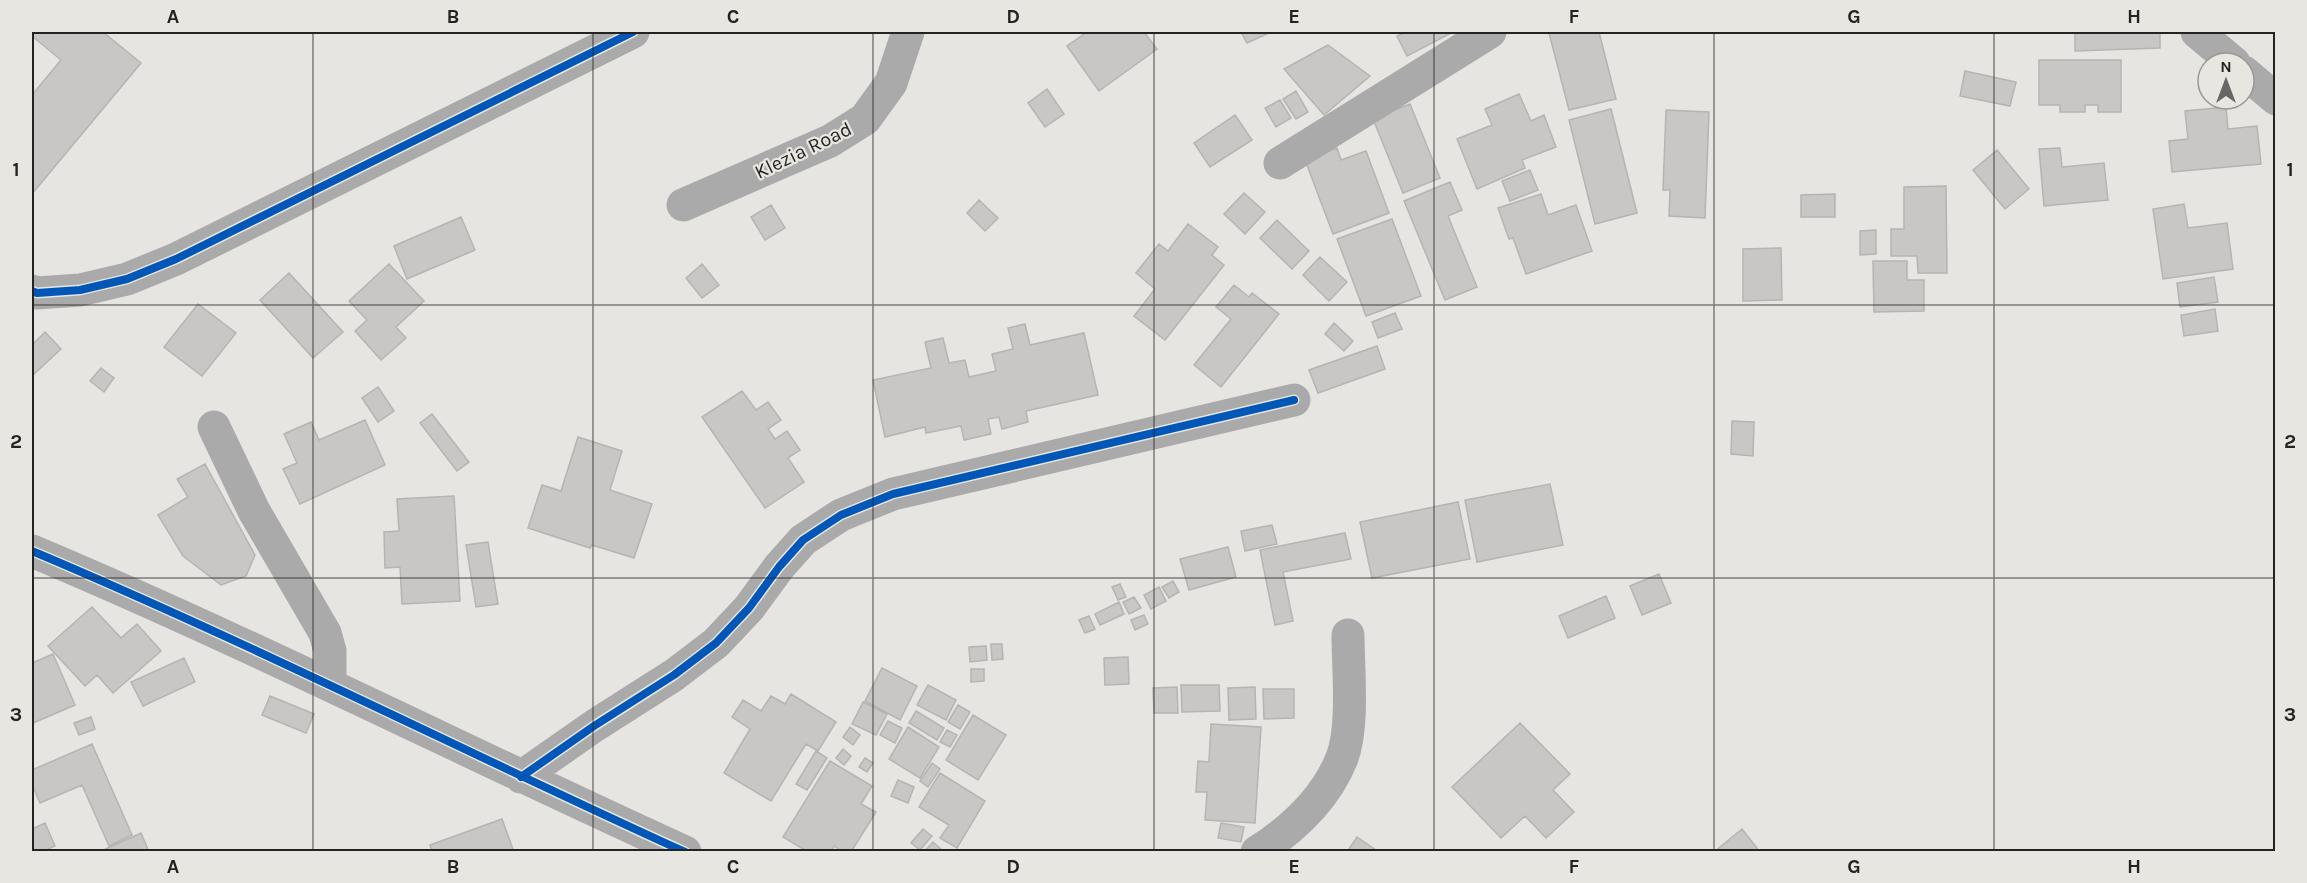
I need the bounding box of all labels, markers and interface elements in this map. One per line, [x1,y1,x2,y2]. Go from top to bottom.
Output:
text: A [167,5,180,28]
text: B [447,5,459,28]
text: C [727,5,739,28]
text: D [1006,5,1020,28]
text: E [1288,5,1300,28]
text: F [1569,5,1580,28]
text: G [1847,5,1861,28]
text: H [2127,5,2141,28]
north arrow [2196,51,2256,111]
text: N [2220,57,2232,76]
street label: Klezia Road [751,117,856,184]
text: 1 [12,158,20,181]
text: 1 [2286,158,2294,181]
text: 2 [10,430,22,453]
text: 2 [2284,430,2296,453]
text: 3 [10,703,22,726]
text: 3 [2284,703,2296,726]
text: A [167,855,180,878]
text: B [447,855,459,878]
text: C [727,855,739,878]
text: D [1006,855,1020,878]
text: E [1288,855,1300,878]
text: F [1569,855,1580,878]
text: G [1847,855,1861,878]
text: H [2127,855,2141,878]

